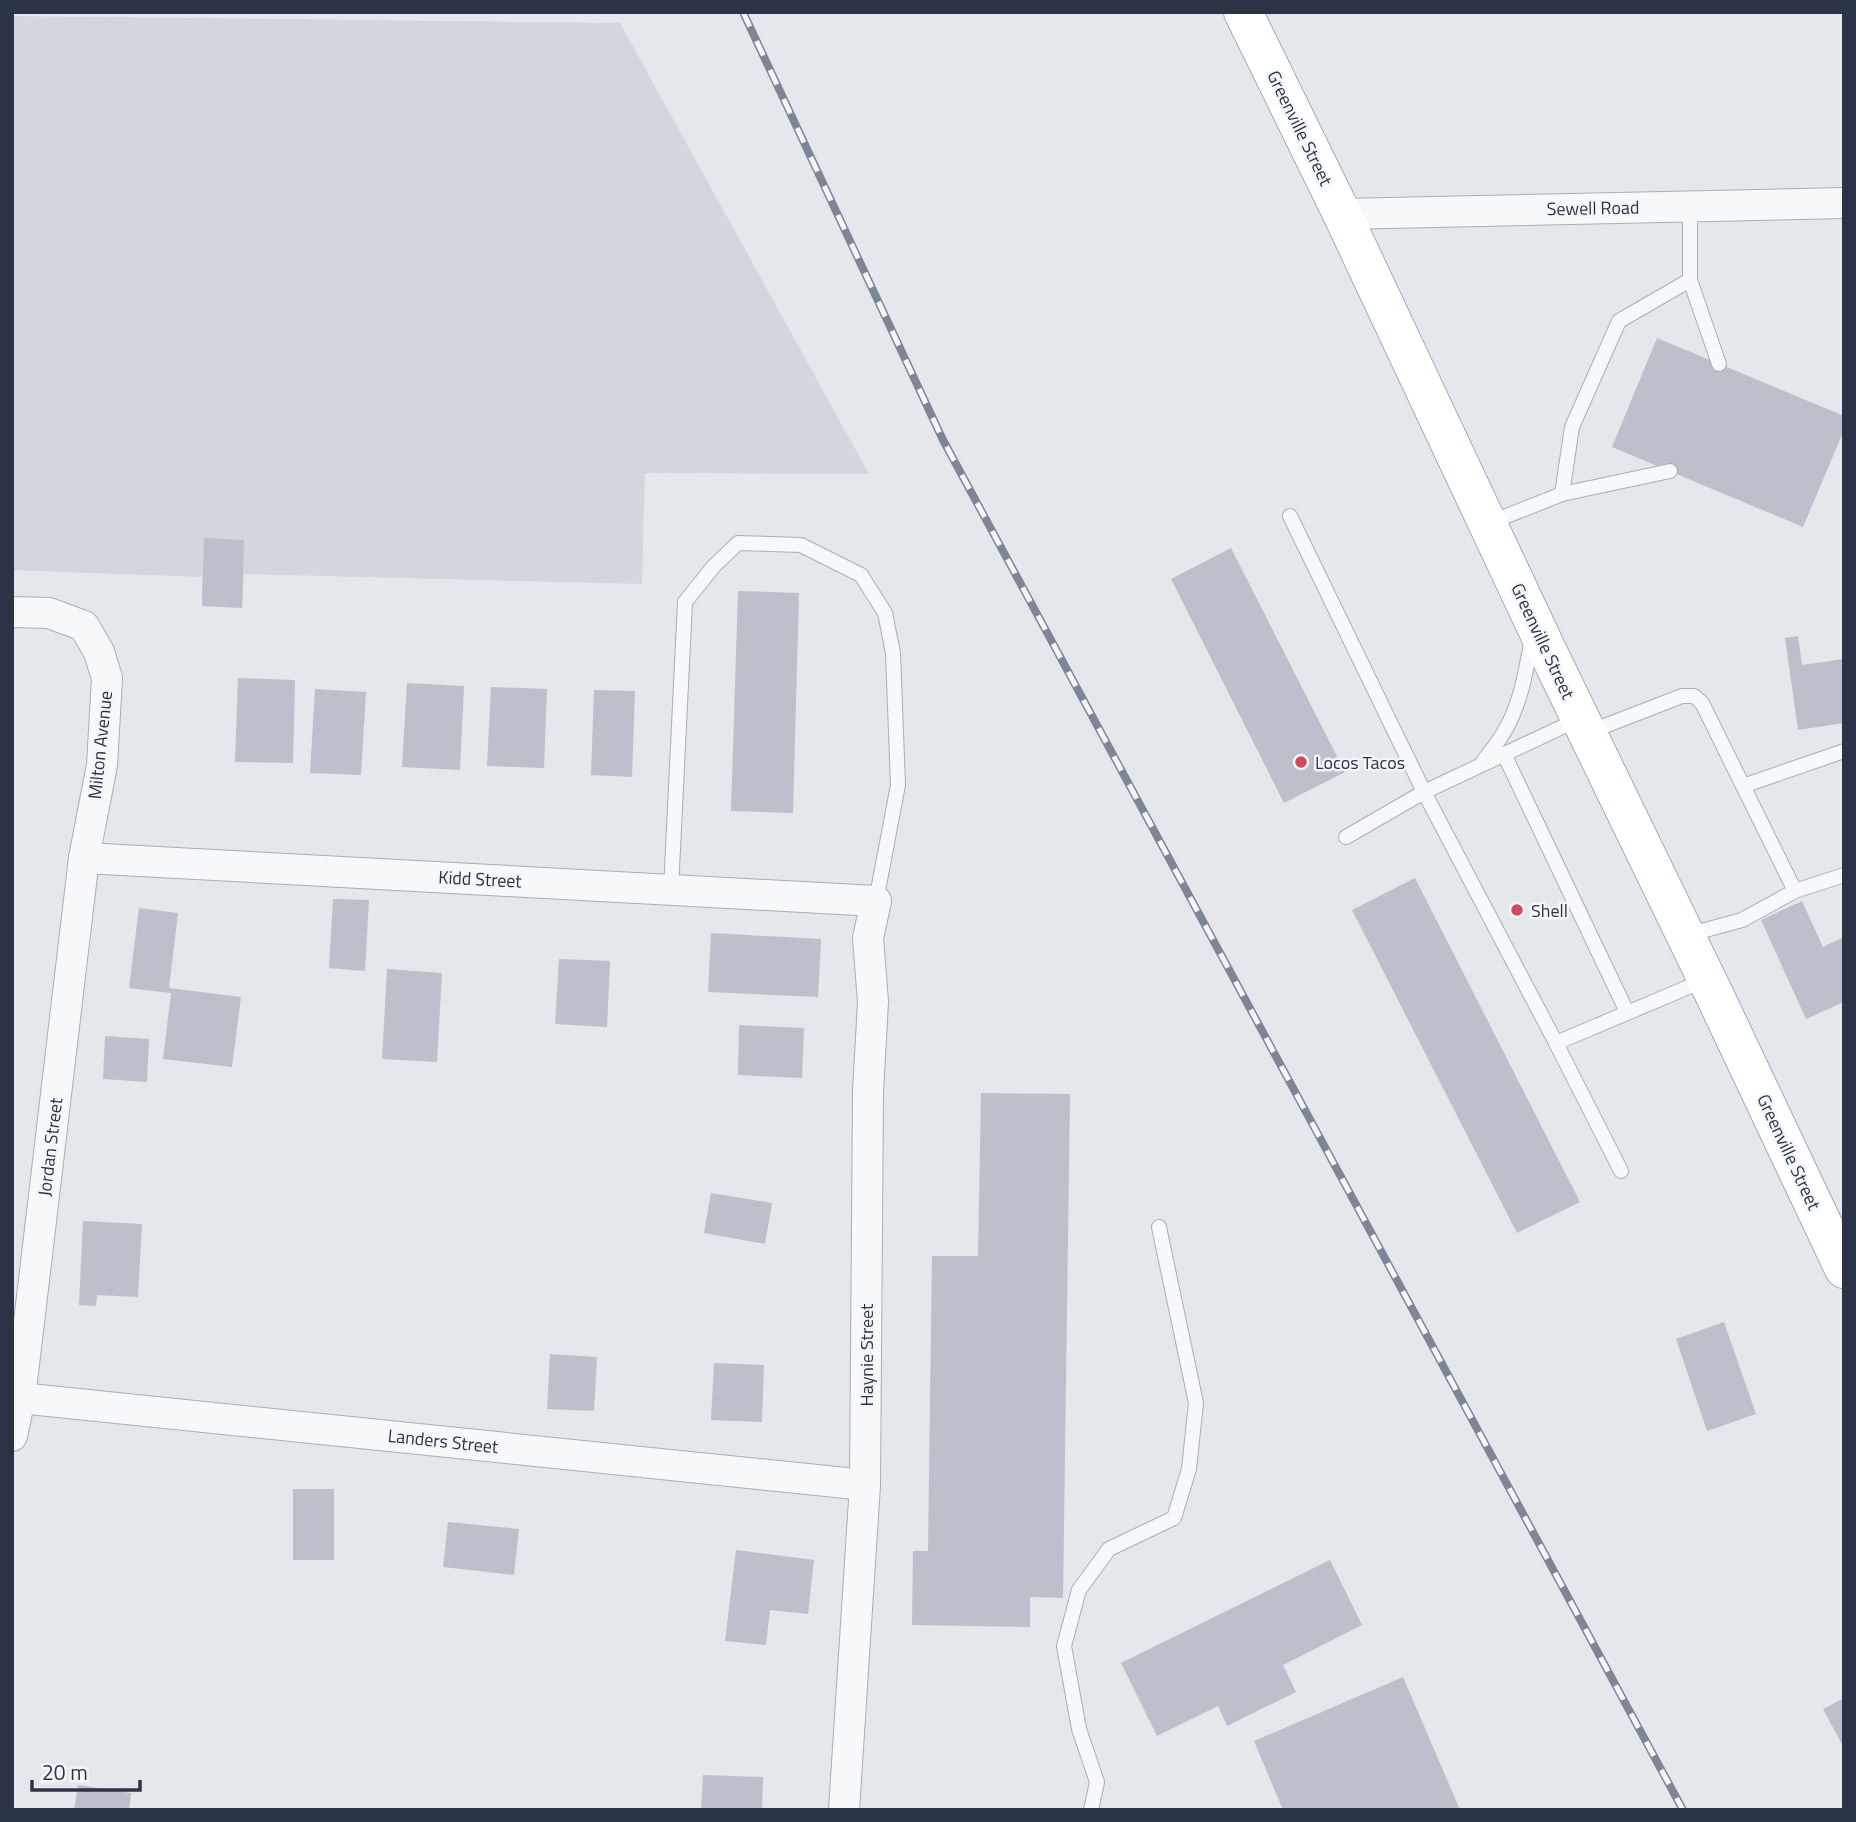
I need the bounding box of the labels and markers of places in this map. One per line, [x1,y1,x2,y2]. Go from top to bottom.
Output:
place label: Locos Tacos [1315,749,1405,776]
marker: Locos Tacos [1293,754,1309,770]
place label: Shell [1531,897,1568,924]
marker: Shell [1509,902,1525,918]

